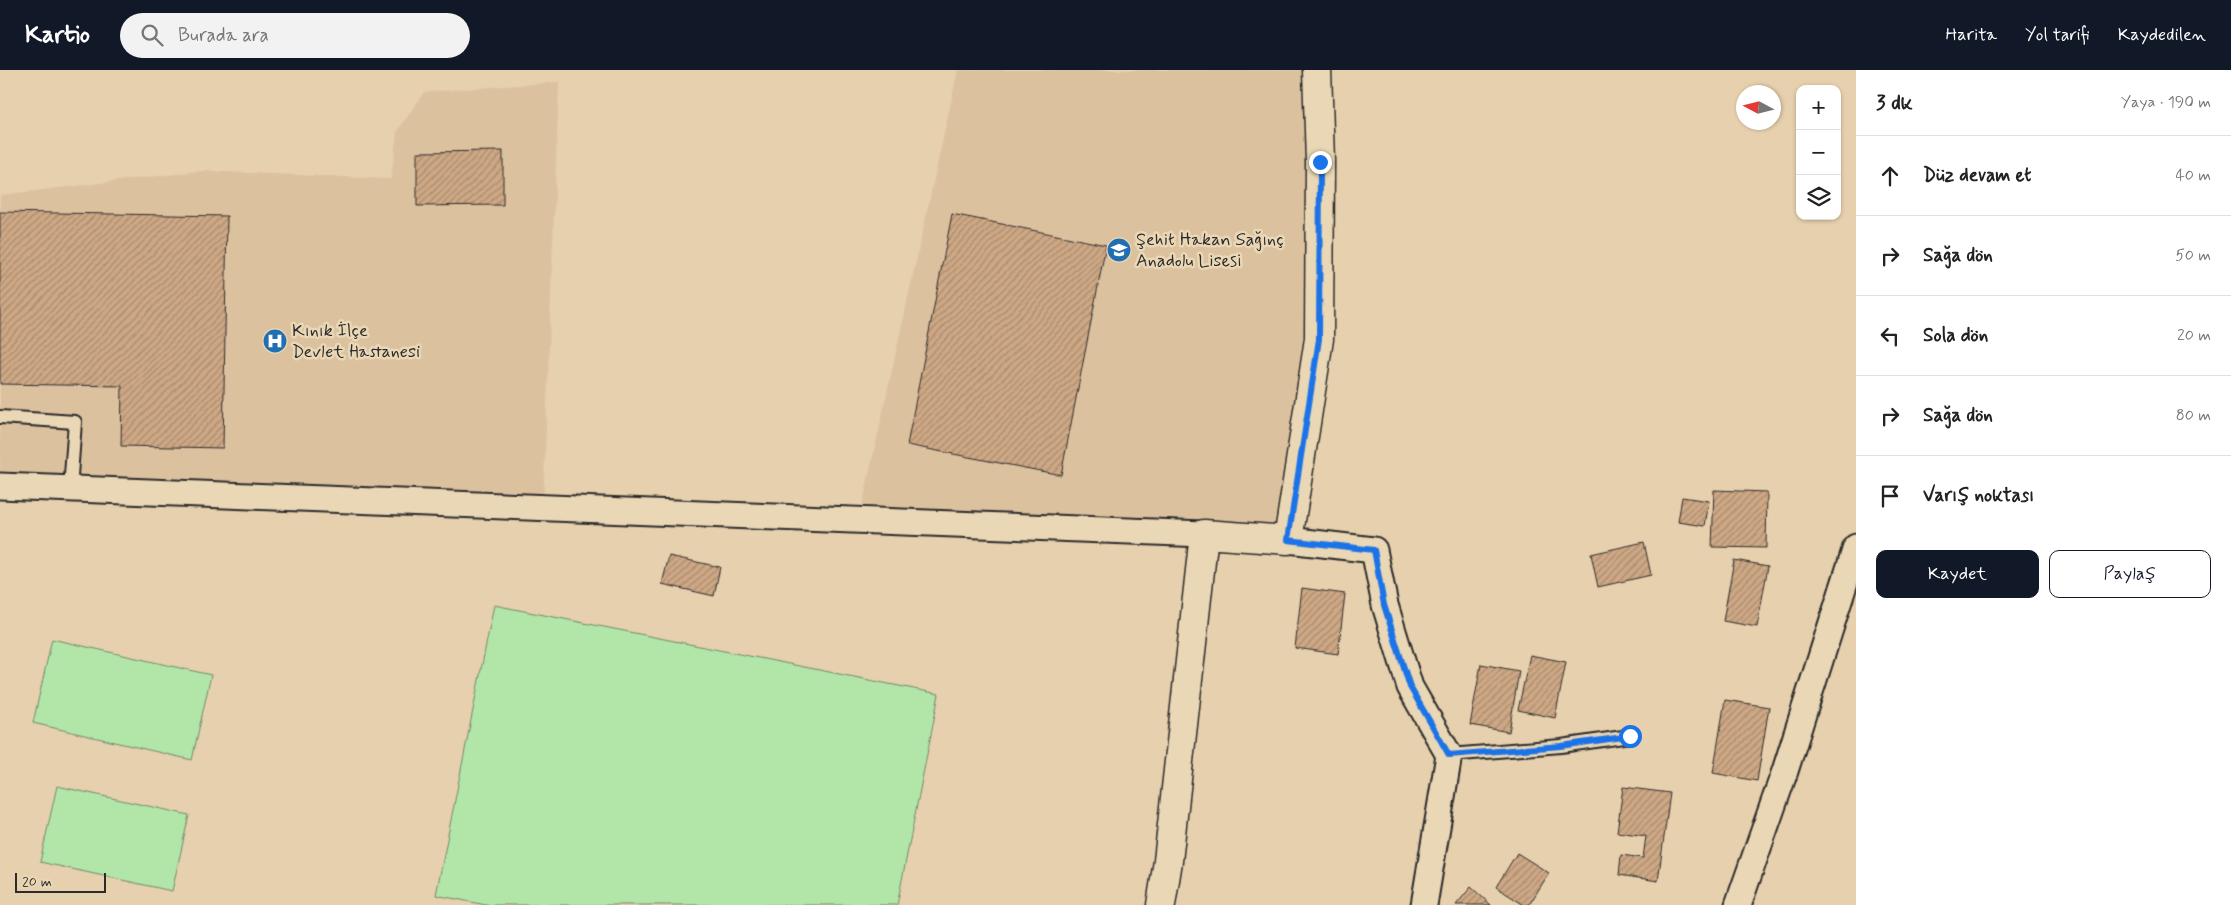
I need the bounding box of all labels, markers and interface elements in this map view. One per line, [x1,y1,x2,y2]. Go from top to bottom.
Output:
search box [120,13,470,58]
text: Kartio [25,20,90,51]
icon: search [138,21,166,49]
text: Burada ara [178,23,269,48]
text: Harita [1946,23,1997,47]
text: Yol tarifi [2025,23,2090,47]
text: Kaydedilen [2118,23,2206,47]
north arrow [1736,85,1781,130]
map controls [1796,85,1841,220]
button: + [1796,85,1841,130]
text: 3 dk [1876,89,1913,117]
text: Yaya · 190 m [2121,92,2211,113]
button: − [1796,130,1841,175]
route end [1309,151,1332,174]
icon: ahead [1876,162,1904,190]
text: Düz devam et [1923,163,2031,188]
text: 40 m [2175,165,2211,186]
button: layers [1796,175,1841,220]
place label: Şehit Hakan Sağınç Anadolu Lisesi [1136,228,1284,273]
school or university icon: Şehit Hakan Sağınç Anadolu Lisesi [1106,237,1132,263]
icon: right [1876,242,1904,270]
text: Sağa dön [1923,243,1993,268]
text: 50 m [2175,245,2211,266]
place label: Kınık İlçe Devlet Hastanesi [292,319,420,364]
icon: left [1876,322,1904,350]
text: Sola dön [1923,323,1988,348]
text: 20 m [2177,325,2211,346]
hospital icon: Kınık İlçe Devlet Hastanesi [262,328,288,354]
icon: right [1876,402,1904,430]
text: Sağa dön [1923,403,1993,428]
text: 80 m [2176,405,2211,426]
icon: arrive [1876,482,1904,510]
text: Varış noktası [1923,483,2034,508]
button: Kaydet [1876,550,2039,598]
button: Paylaş [2049,550,2211,598]
route start [1619,725,1642,748]
scale bar [15,870,106,893]
text: 20 m [22,873,52,891]

